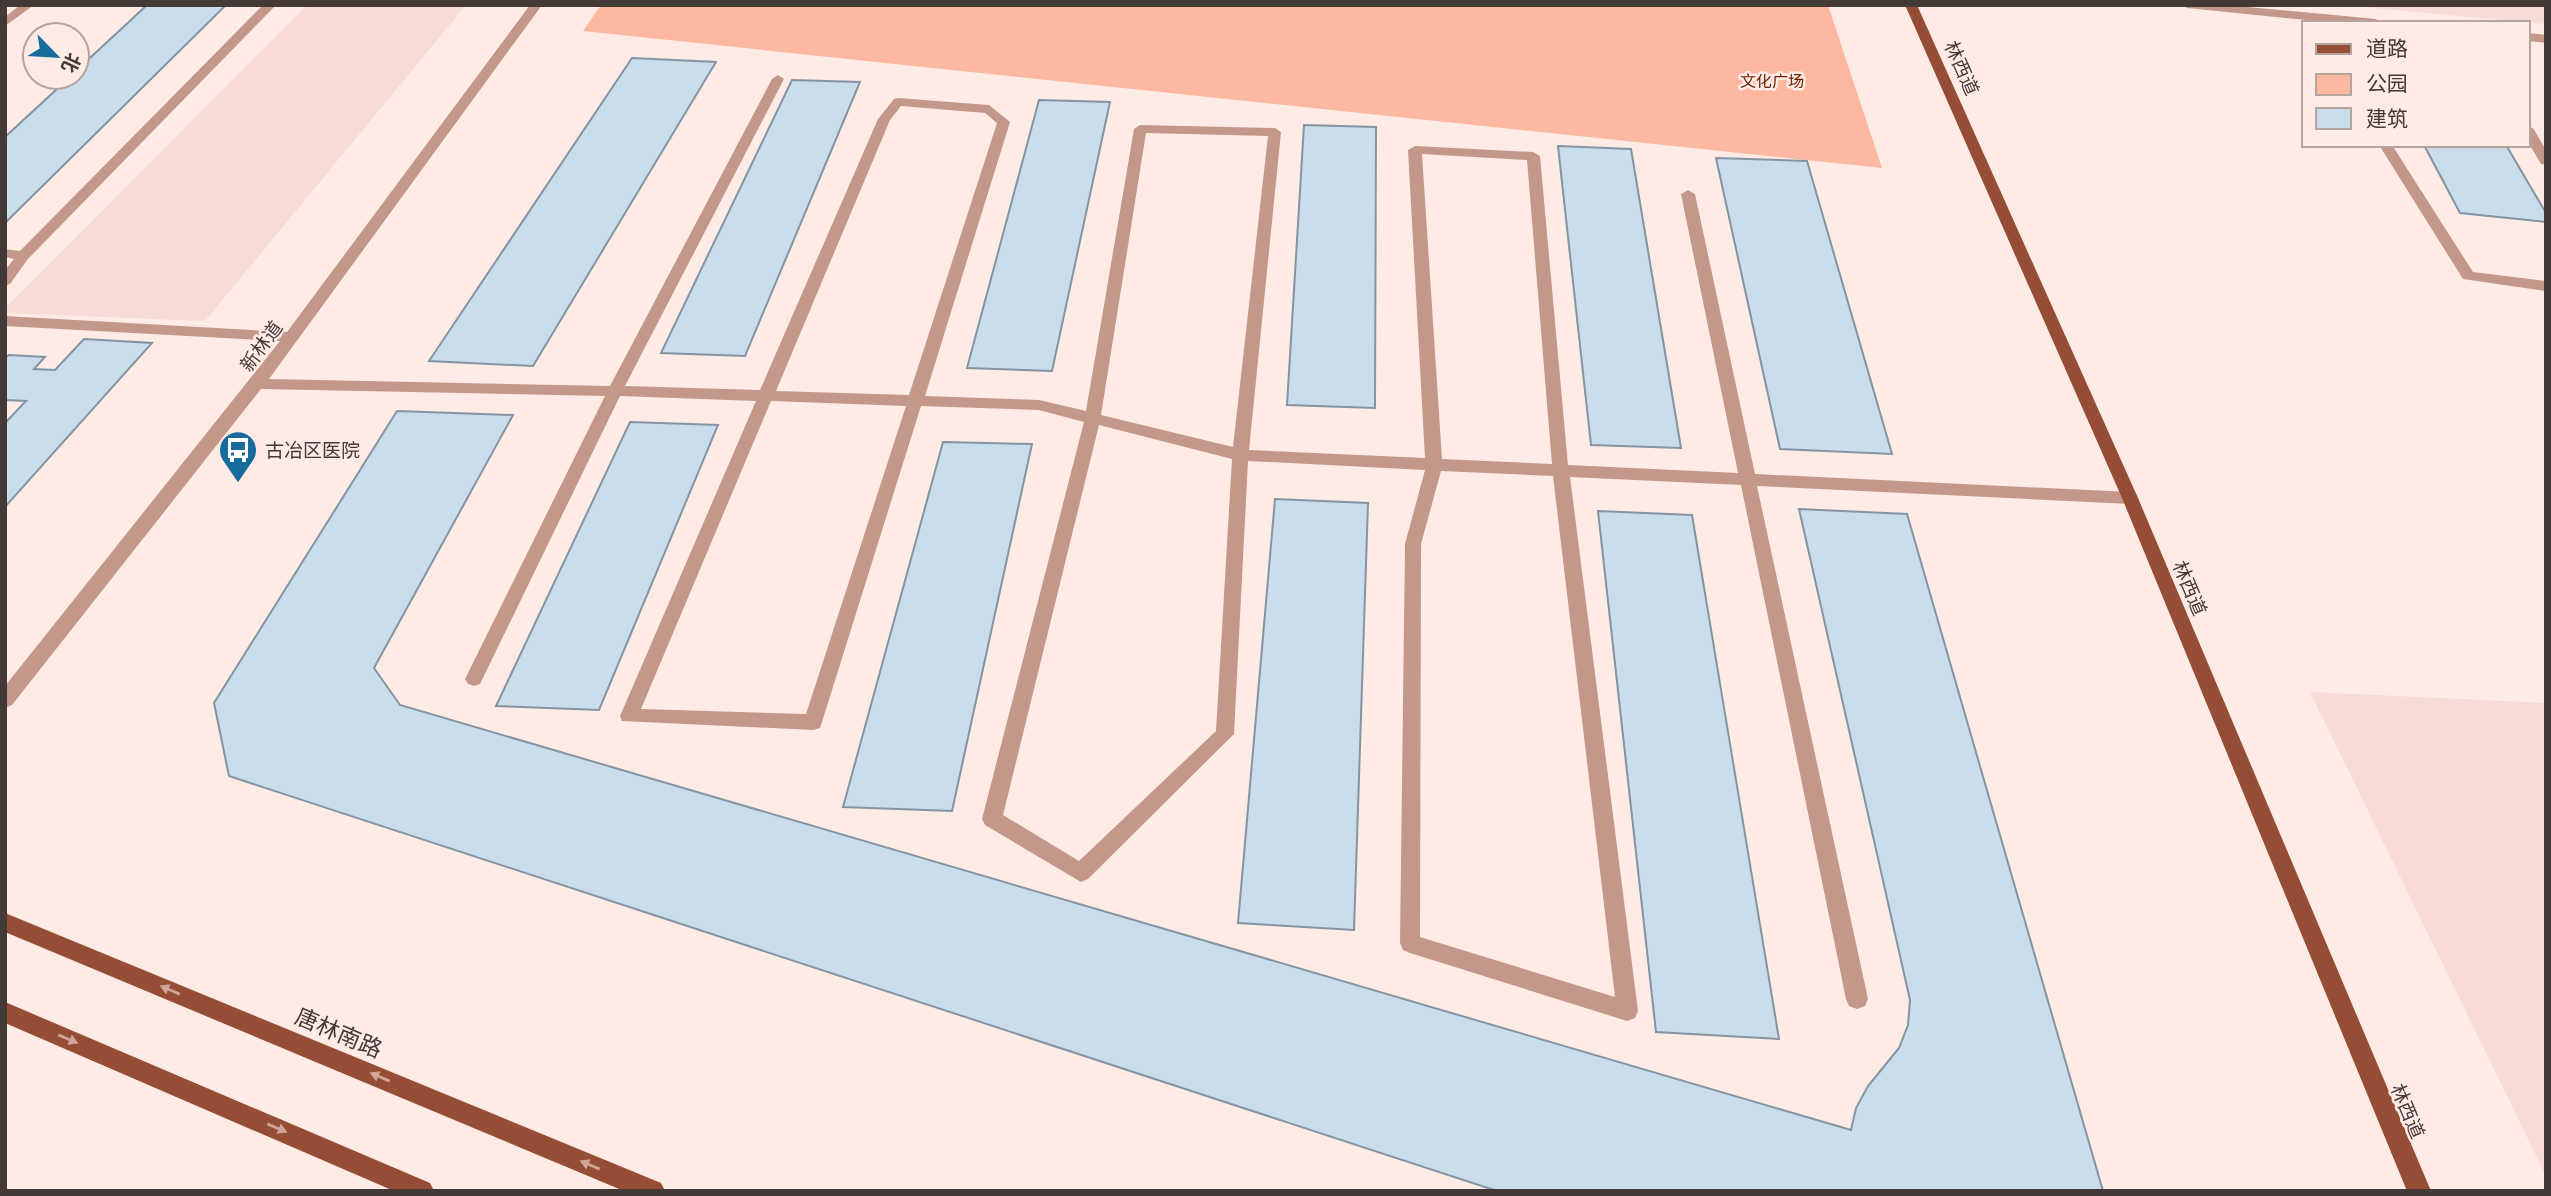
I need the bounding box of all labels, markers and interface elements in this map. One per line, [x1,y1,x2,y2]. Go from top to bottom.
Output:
north arrow [21,21,91,91]
legend [2302,21,2530,147]
text: 道路 [2366,34,2408,62]
street label: 林西道 [1939,37,1985,99]
text: 北 [56,49,87,77]
text: 公园 [2366,69,2408,97]
park label: 文化广场 [1740,70,1804,92]
text: 建筑 [2366,104,2408,132]
street label: 新林道 [234,315,288,377]
bus stop icon: 古冶区医院 [217,429,259,484]
place label: 古冶区医院 [265,437,360,463]
street label: 林西道 [2167,557,2213,619]
one-way arrow [160,984,180,996]
street label: 唐林南路 [290,999,388,1065]
one-way arrow [58,1033,79,1044]
one-way arrow [369,1072,390,1083]
street label: 林西道 [2385,1080,2431,1142]
one-way arrow [267,1123,288,1134]
one-way arrow [579,1159,600,1170]

